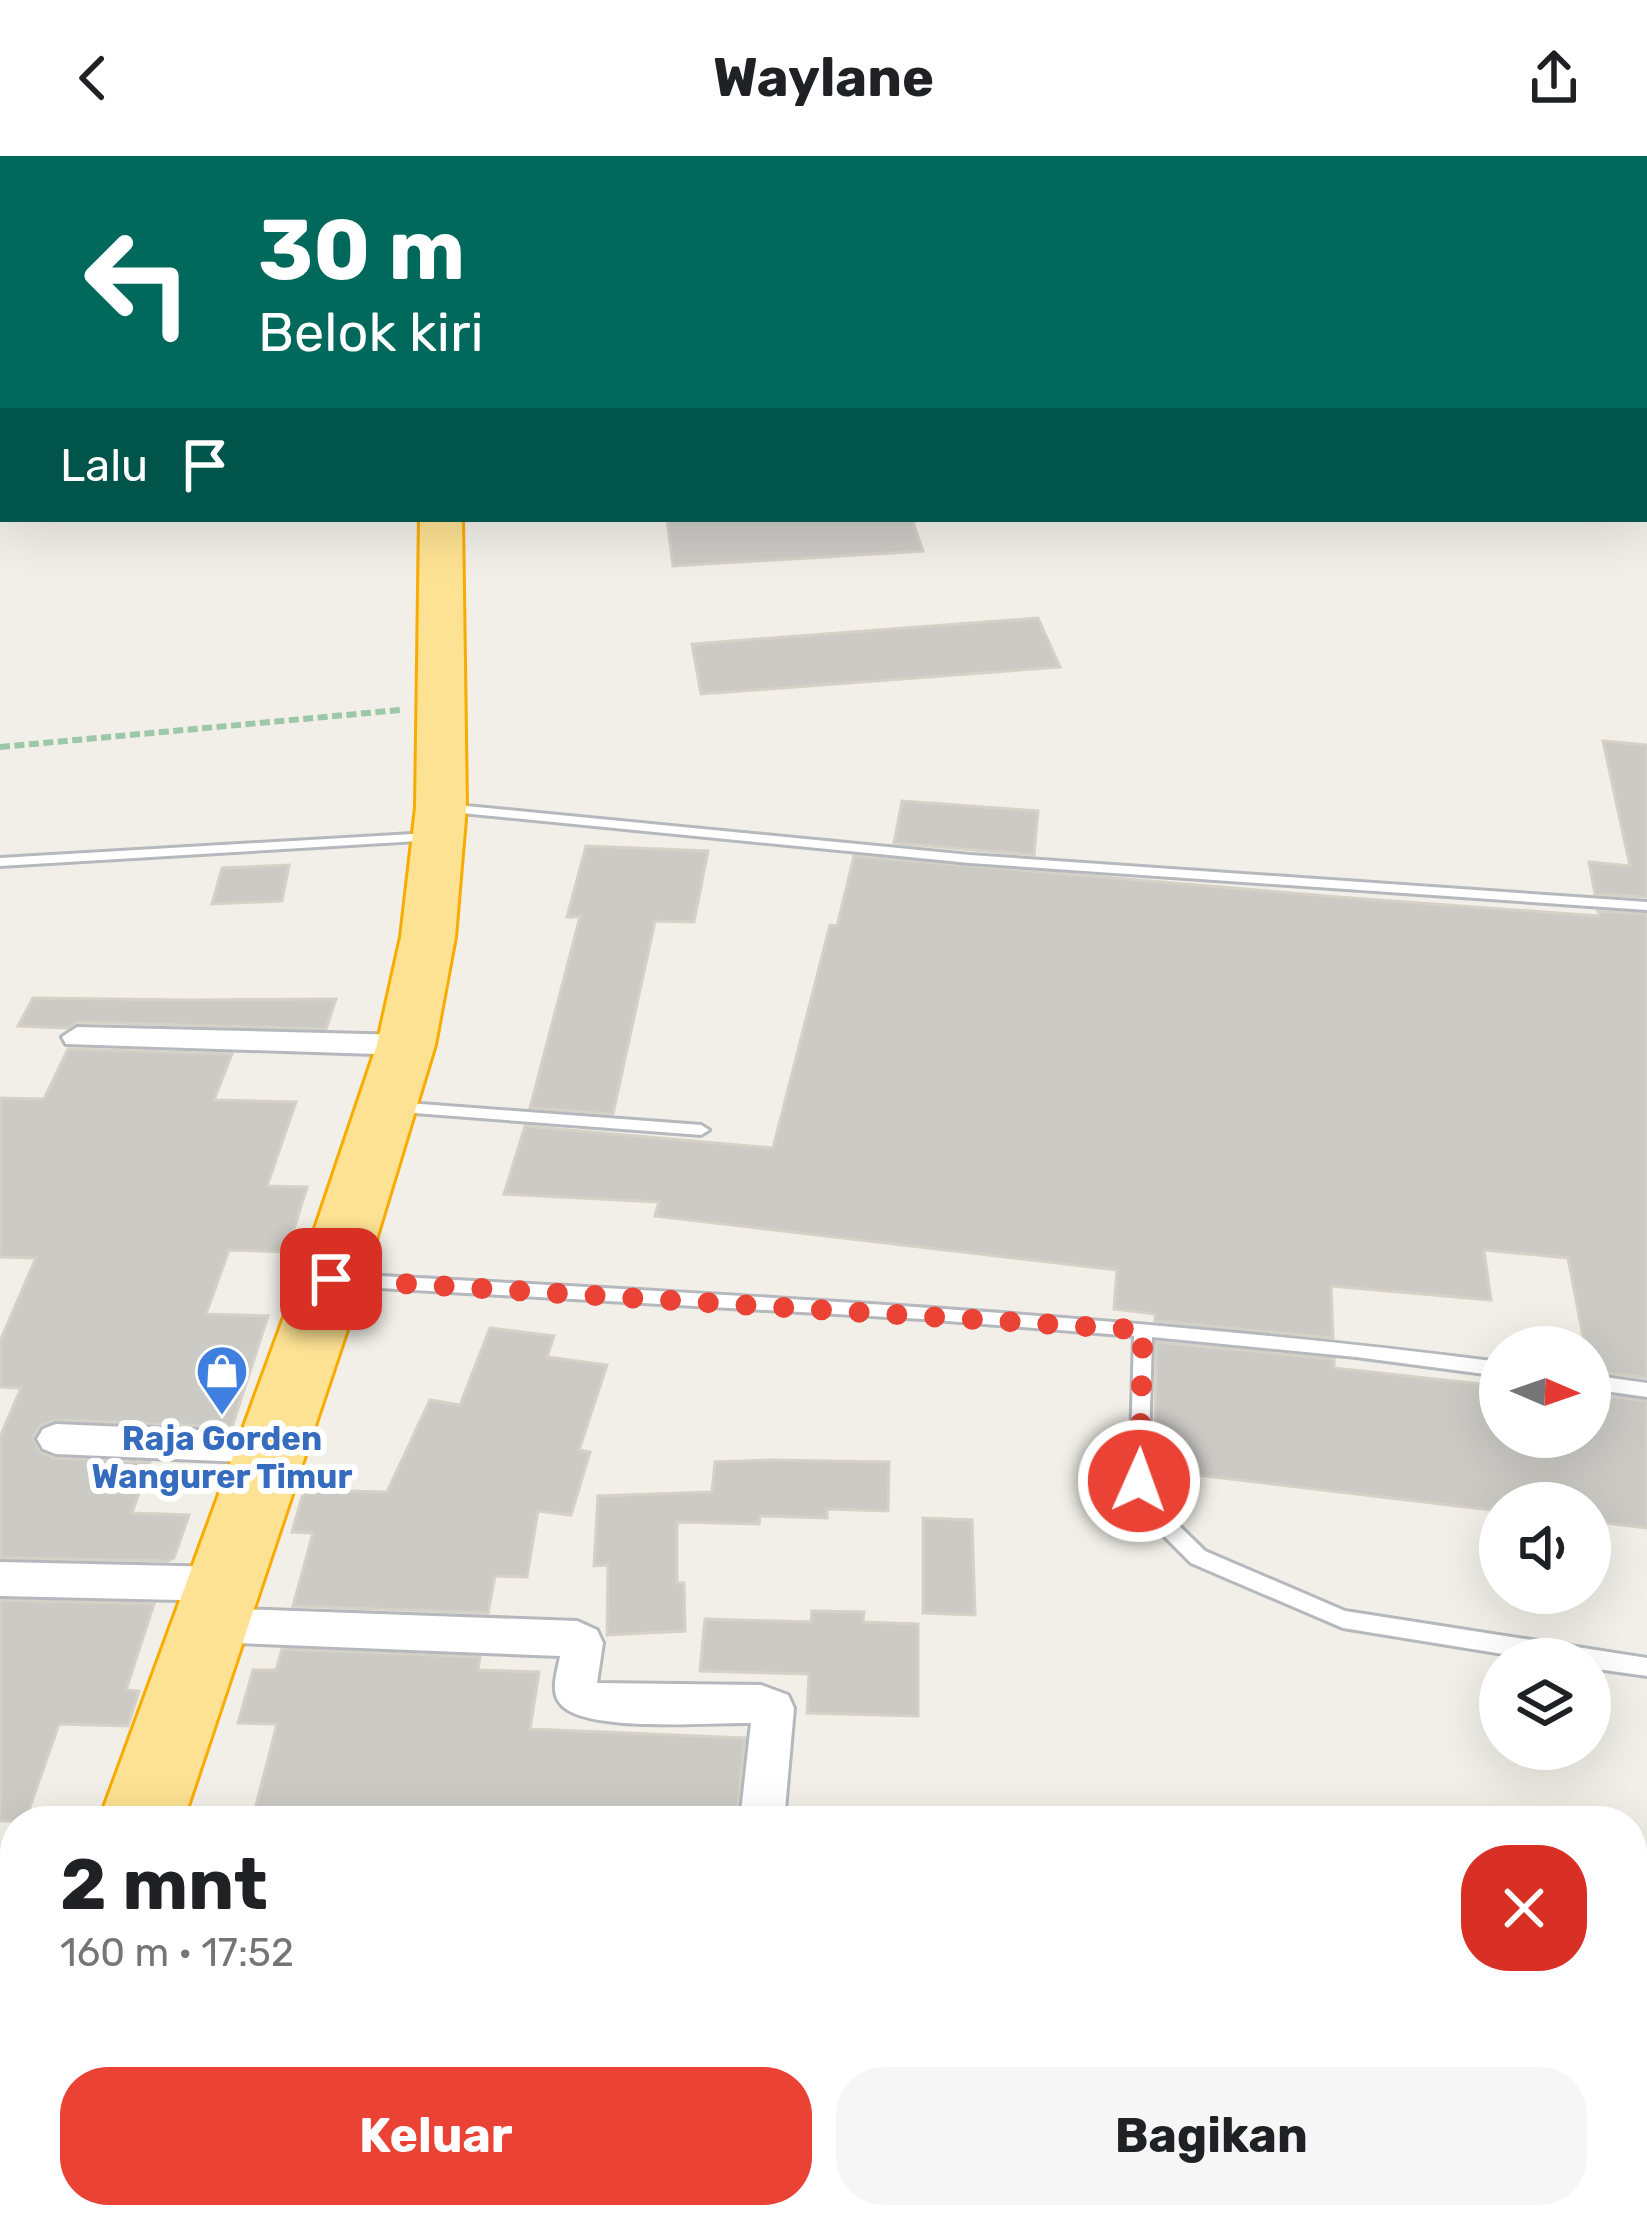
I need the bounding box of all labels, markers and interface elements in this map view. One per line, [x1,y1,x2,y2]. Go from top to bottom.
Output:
icon: back [60,45,126,111]
icon: share [1521,45,1587,111]
text: Waylane [713,46,934,110]
text: 30 m [258,200,465,300]
icon: left [60,204,216,360]
text: Belok kiri [258,301,484,365]
icon: arrive [172,432,238,498]
text: Lalu [60,439,148,492]
pin [280,1228,382,1330]
icon: arrive [298,1246,364,1312]
north arrow [1479,1326,1611,1458]
map controls [1479,1326,1611,1770]
shop icon: Raja Gorden Wangurer Timur [194,1343,250,1417]
position arrow [1076,1418,1202,1544]
place label: Raja Gorden Wangurer Timur [92,1419,352,1496]
button: sound [1479,1482,1611,1614]
button: layers [1479,1638,1611,1770]
text: 2 mnt [60,1842,268,1927]
button: close [1461,1845,1587,1971]
text: 160 m · 17:52 [60,1930,294,1976]
button: Keluar [60,2067,812,2205]
button: Bagikan [836,2067,1587,2205]

